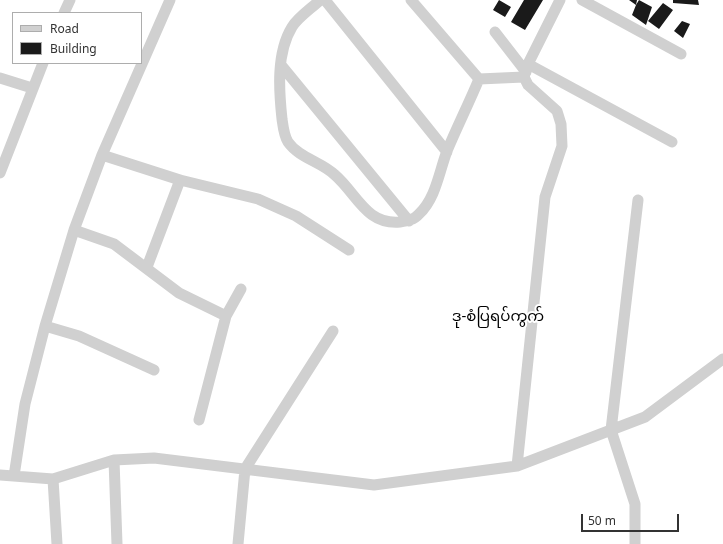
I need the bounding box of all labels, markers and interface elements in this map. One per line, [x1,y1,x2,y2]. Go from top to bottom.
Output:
legend [12,12,142,64]
text: Road [50,20,79,37]
text: Building [50,40,97,57]
district label: ဒု-စံပြရပ်ကွက် [452,308,544,326]
scale bar [583,506,681,532]
text: 50 m [588,512,616,529]

